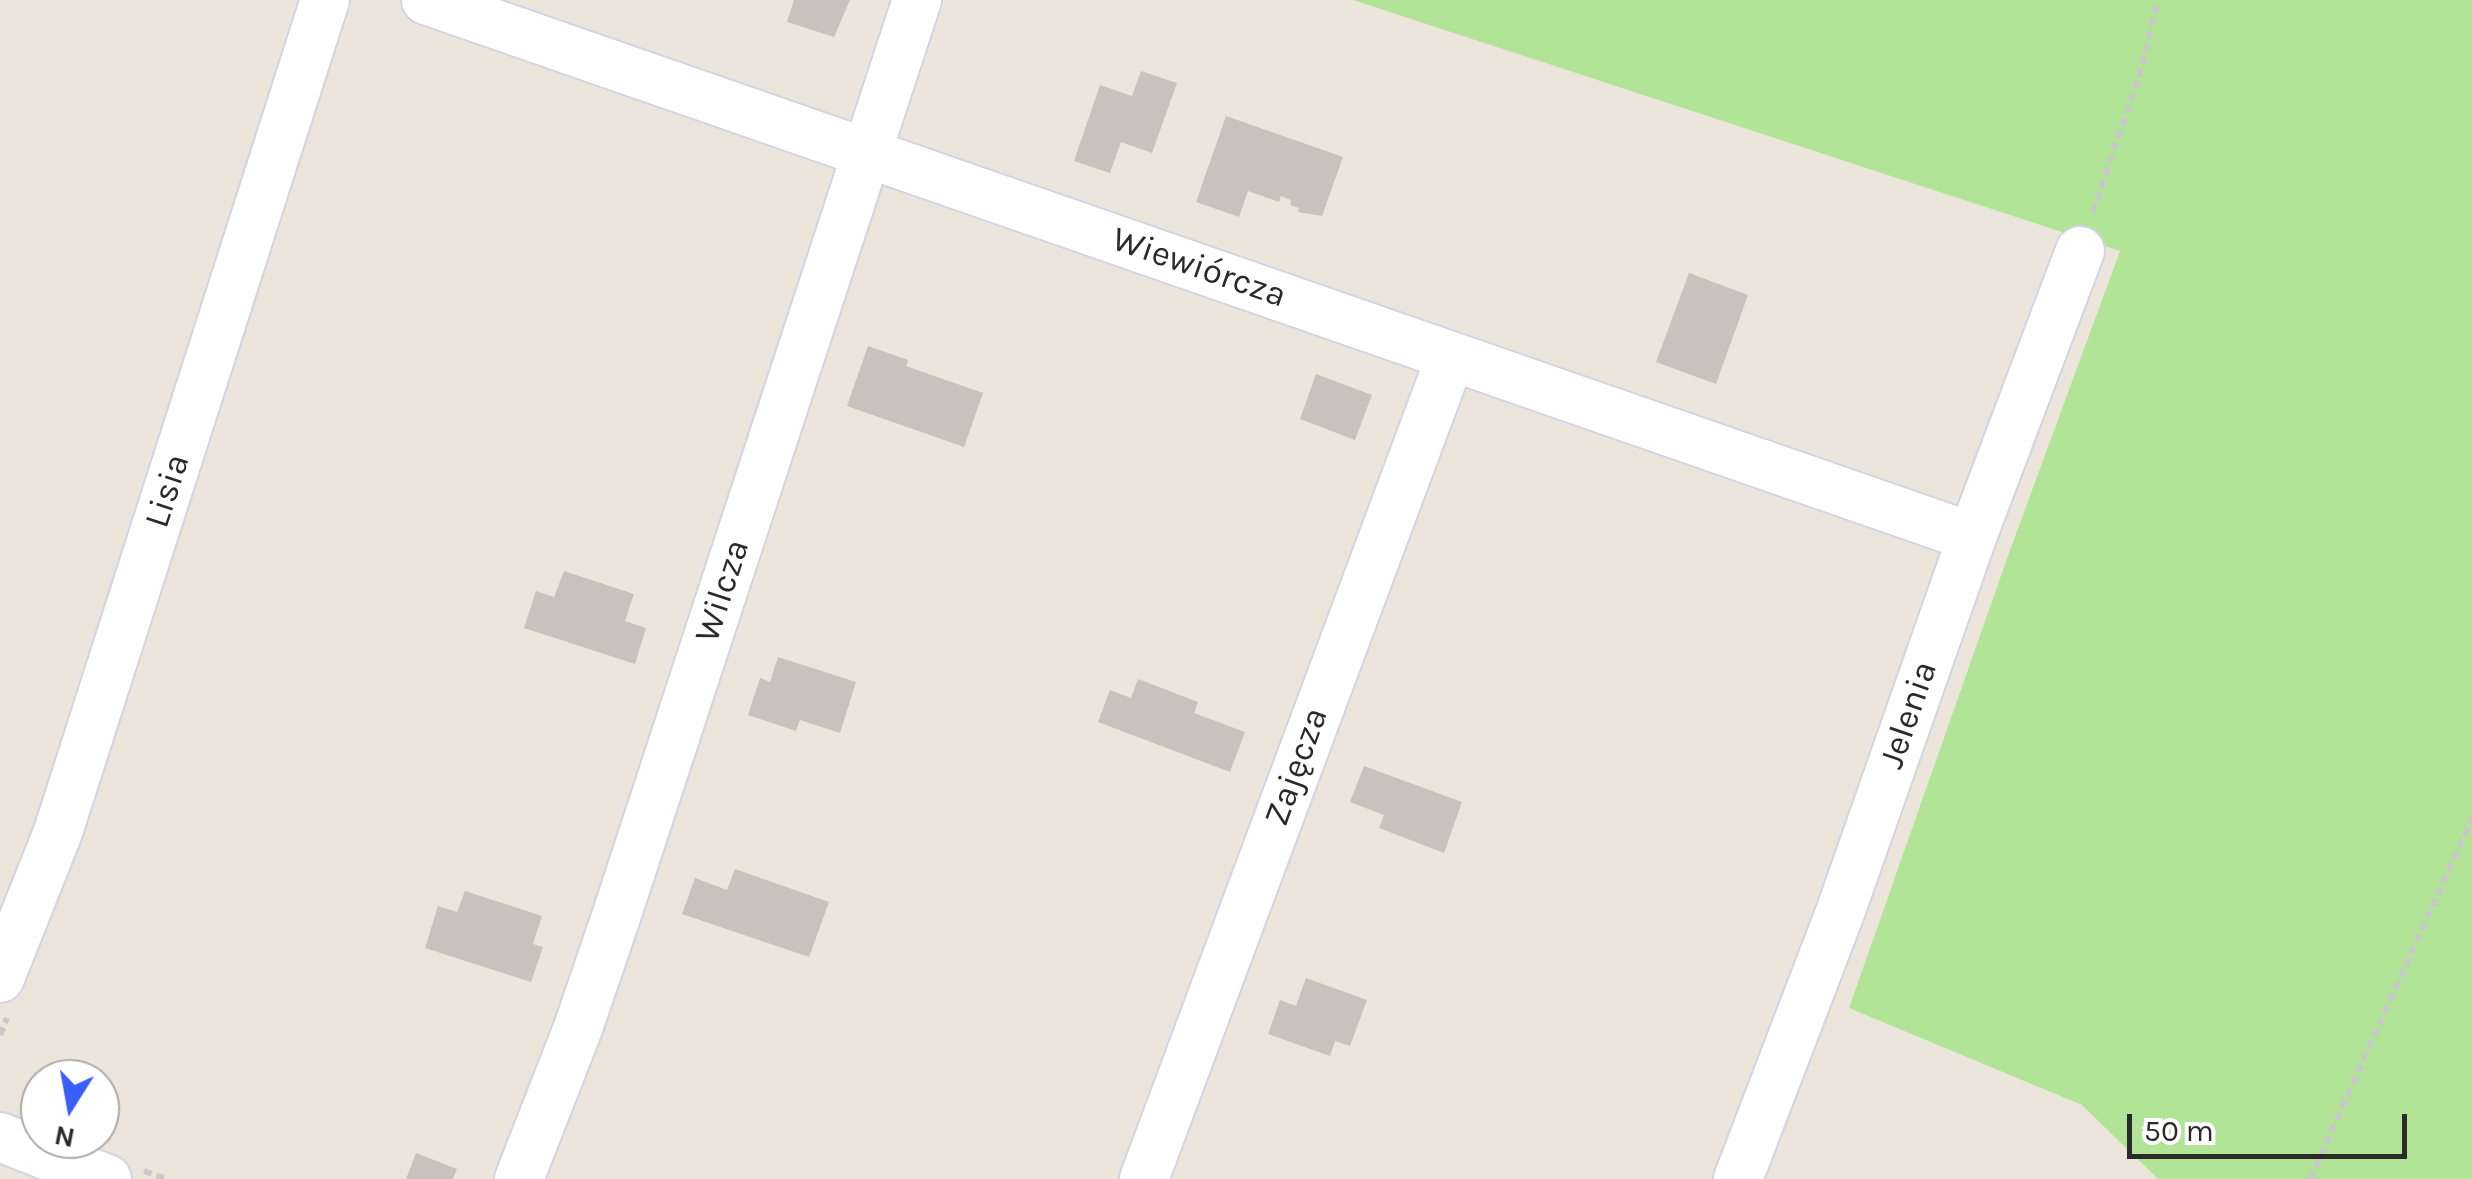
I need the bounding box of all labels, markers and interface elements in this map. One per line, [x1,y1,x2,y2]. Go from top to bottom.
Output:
street label: Wiewiórcza [1107,219,1291,317]
street label: Lisia [136,449,200,533]
street label: Wilcza [687,534,759,648]
street label: Jelenia [1871,656,1947,774]
street label: Zajęcza [1256,702,1338,832]
north arrow [20,1059,120,1159]
scale bar [2132,1094,2412,1156]
text: 50 m [2144,1113,2214,1149]
text: N [52,1119,78,1155]

